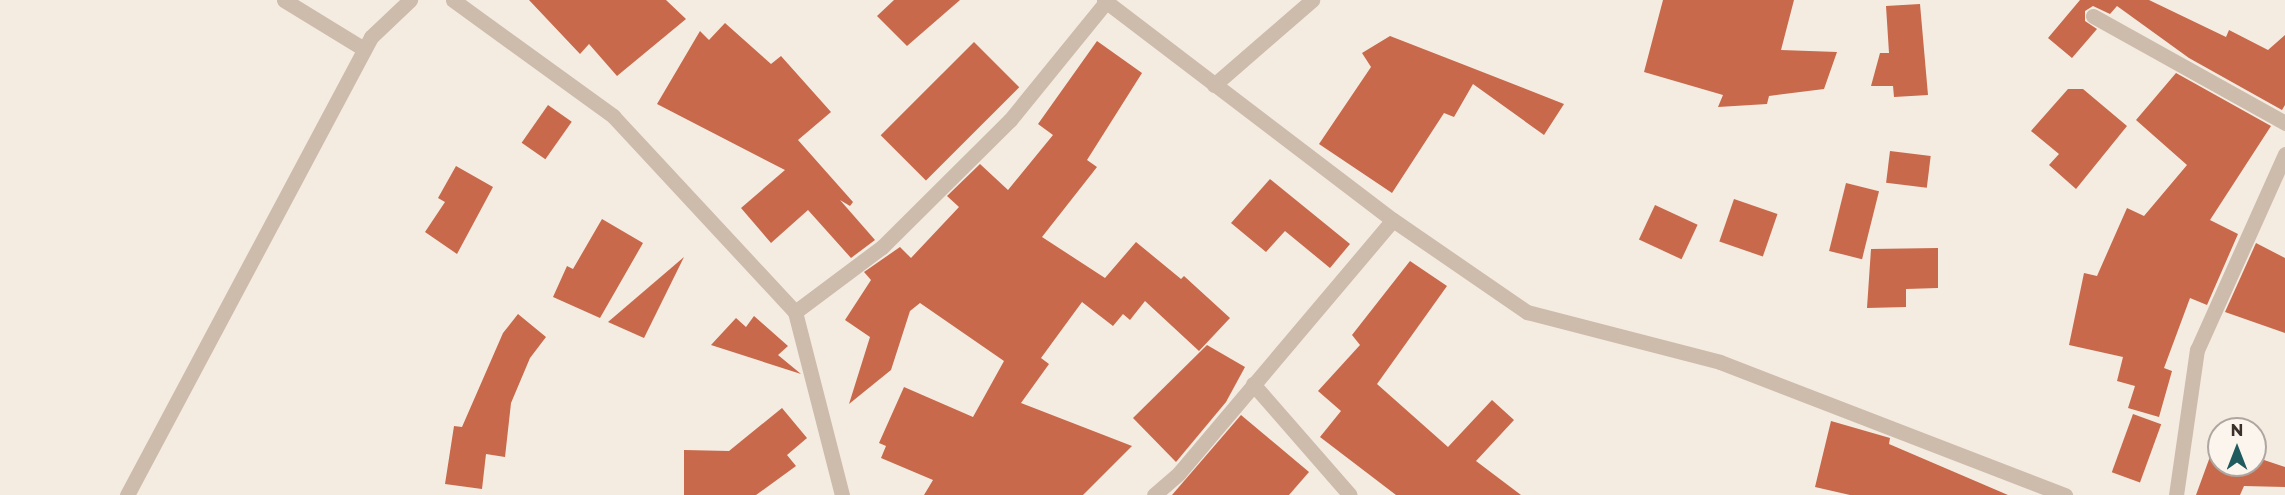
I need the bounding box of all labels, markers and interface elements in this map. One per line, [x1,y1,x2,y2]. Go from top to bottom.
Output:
north arrow [2207,417,2267,477]
text: N [2231,421,2243,440]

